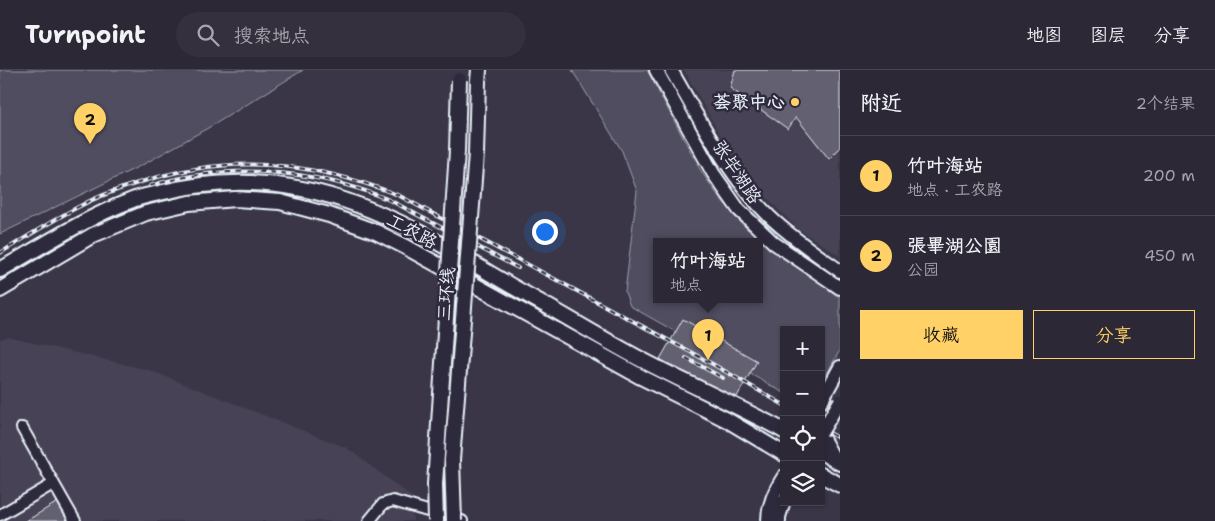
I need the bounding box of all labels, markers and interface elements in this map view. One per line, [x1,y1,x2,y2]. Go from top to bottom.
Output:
search box [176,12,526,57]
text: Turnpoint [25,19,146,51]
icon: search [194,21,222,49]
text: 搜索地点 [234,23,310,48]
text: 地图 [1026,23,1062,47]
text: 图层 [1090,23,1126,47]
text: 分享 [1154,23,1190,47]
text: 附近 [860,89,902,117]
place label: 荟聚中心 [713,90,785,114]
text: 2个结果 [1136,93,1195,114]
marker: 荟聚中心 [789,96,801,108]
pin: 2 [74,103,106,144]
street label: 张毕湖路 [707,135,767,209]
text: 竹叶海站 [907,153,983,178]
text: 1 [872,165,880,186]
text: 200 m [1143,165,1195,186]
text: 地点 · 工农路 [907,179,1002,200]
street label: 工农路 [383,208,441,254]
your location [532,219,558,245]
text: 張畢湖公園 [907,233,1002,258]
popup [653,238,763,303]
text: 2 [870,245,882,266]
text: 450 m [1144,245,1195,266]
text: 竹叶海站 [670,248,746,273]
text: 公园 [907,259,939,280]
street label: 三环线 [432,266,460,322]
text: 地点 [670,274,702,295]
button: 收藏 [860,310,1023,359]
button: 分享 [1033,310,1195,359]
pin: 1 [692,319,724,360]
map controls [780,326,825,506]
button: + [780,326,825,371]
button: − [780,371,825,416]
button: locate [780,416,825,461]
button: layers [780,461,825,506]

